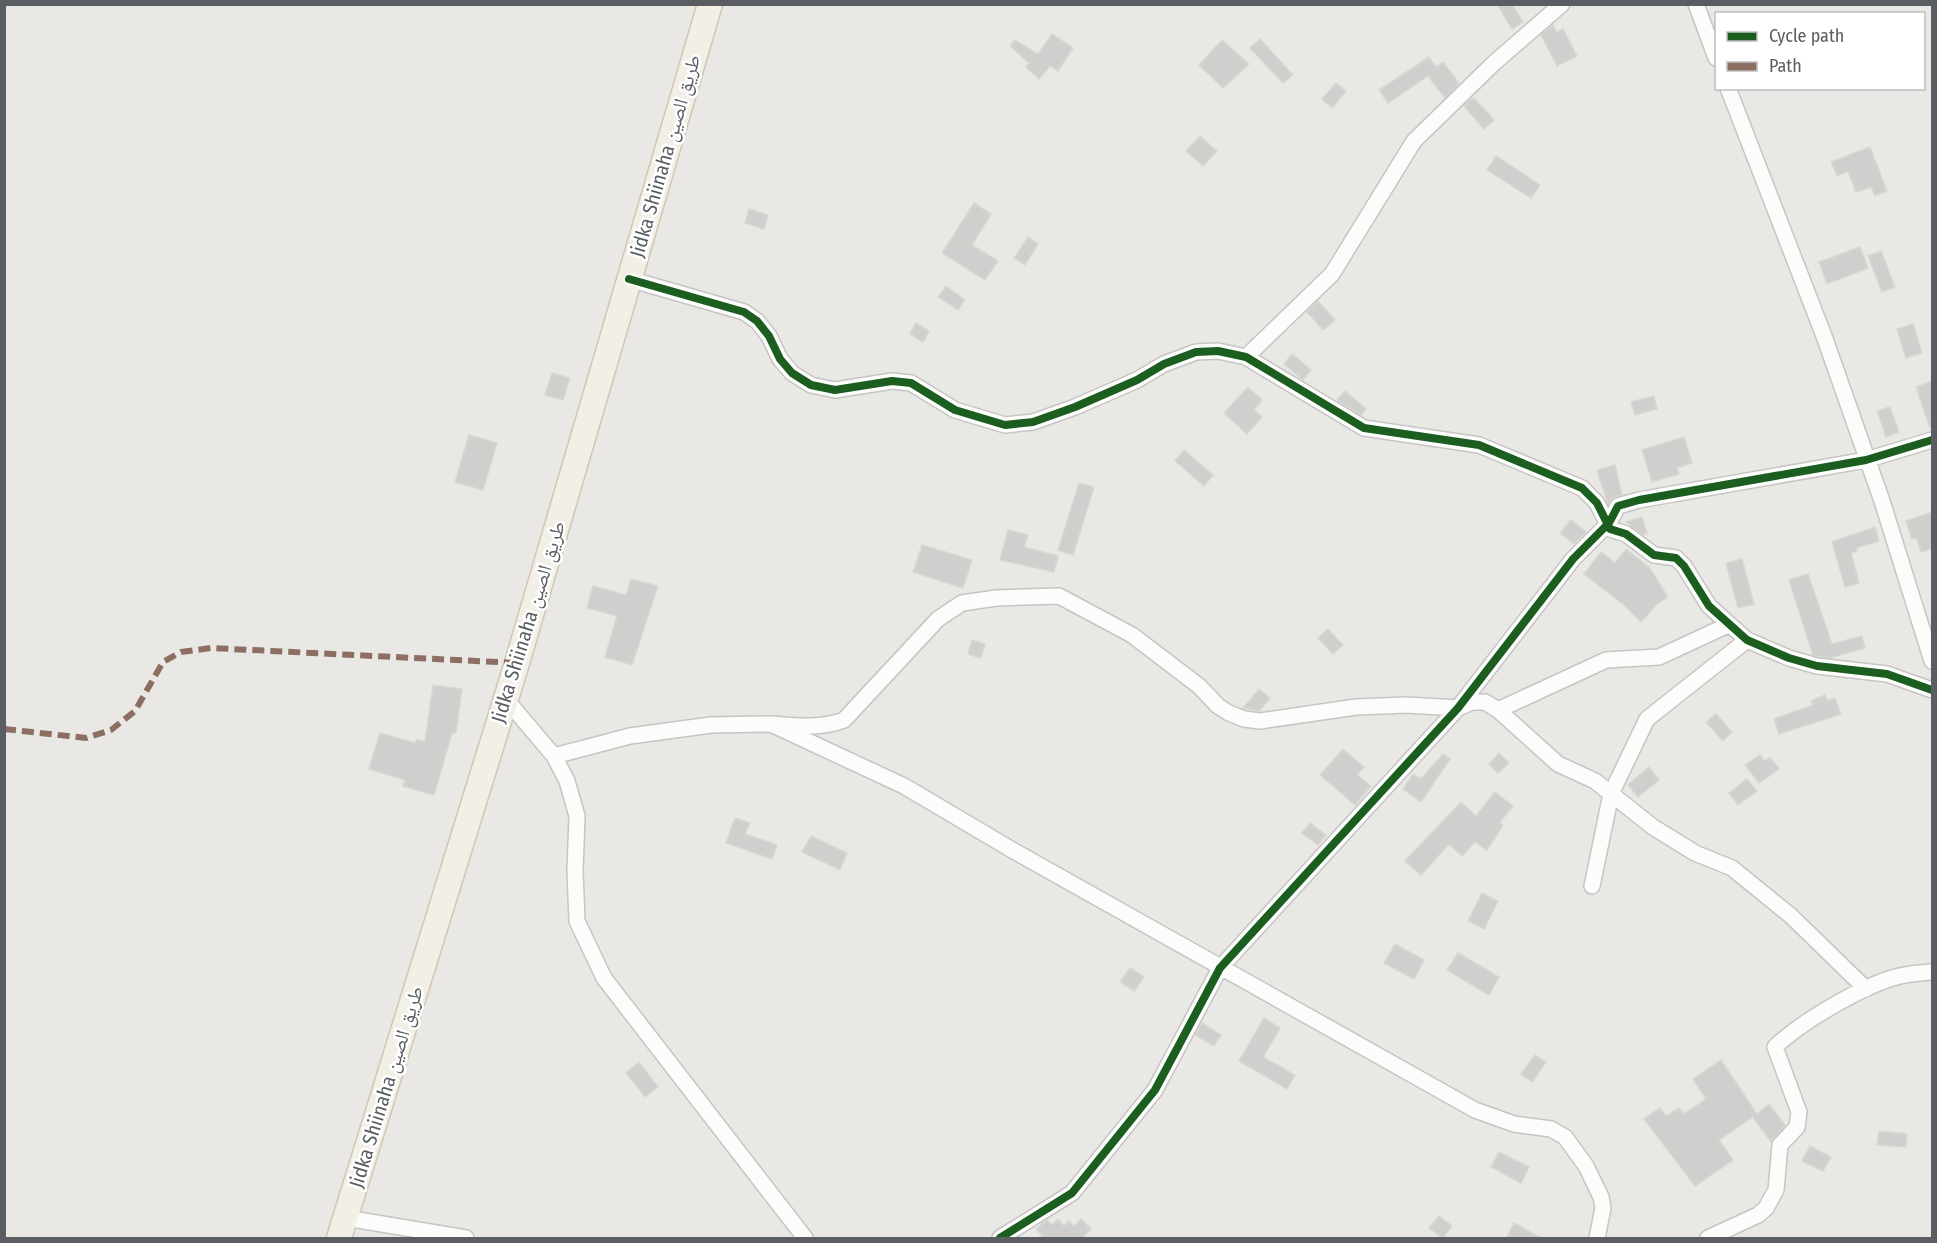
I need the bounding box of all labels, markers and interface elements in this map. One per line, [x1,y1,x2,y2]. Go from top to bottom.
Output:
legend [1715,12,1925,90]
text: Cycle path [1769,25,1844,47]
street label: Jidka Shiinaha طريق الصين [625,52,705,260]
text: Path [1769,55,1802,77]
street label: Jidka Shiinaha طريق الصين [486,518,570,726]
street label: Jidka Shiinaha طريق الصين [344,983,428,1191]

